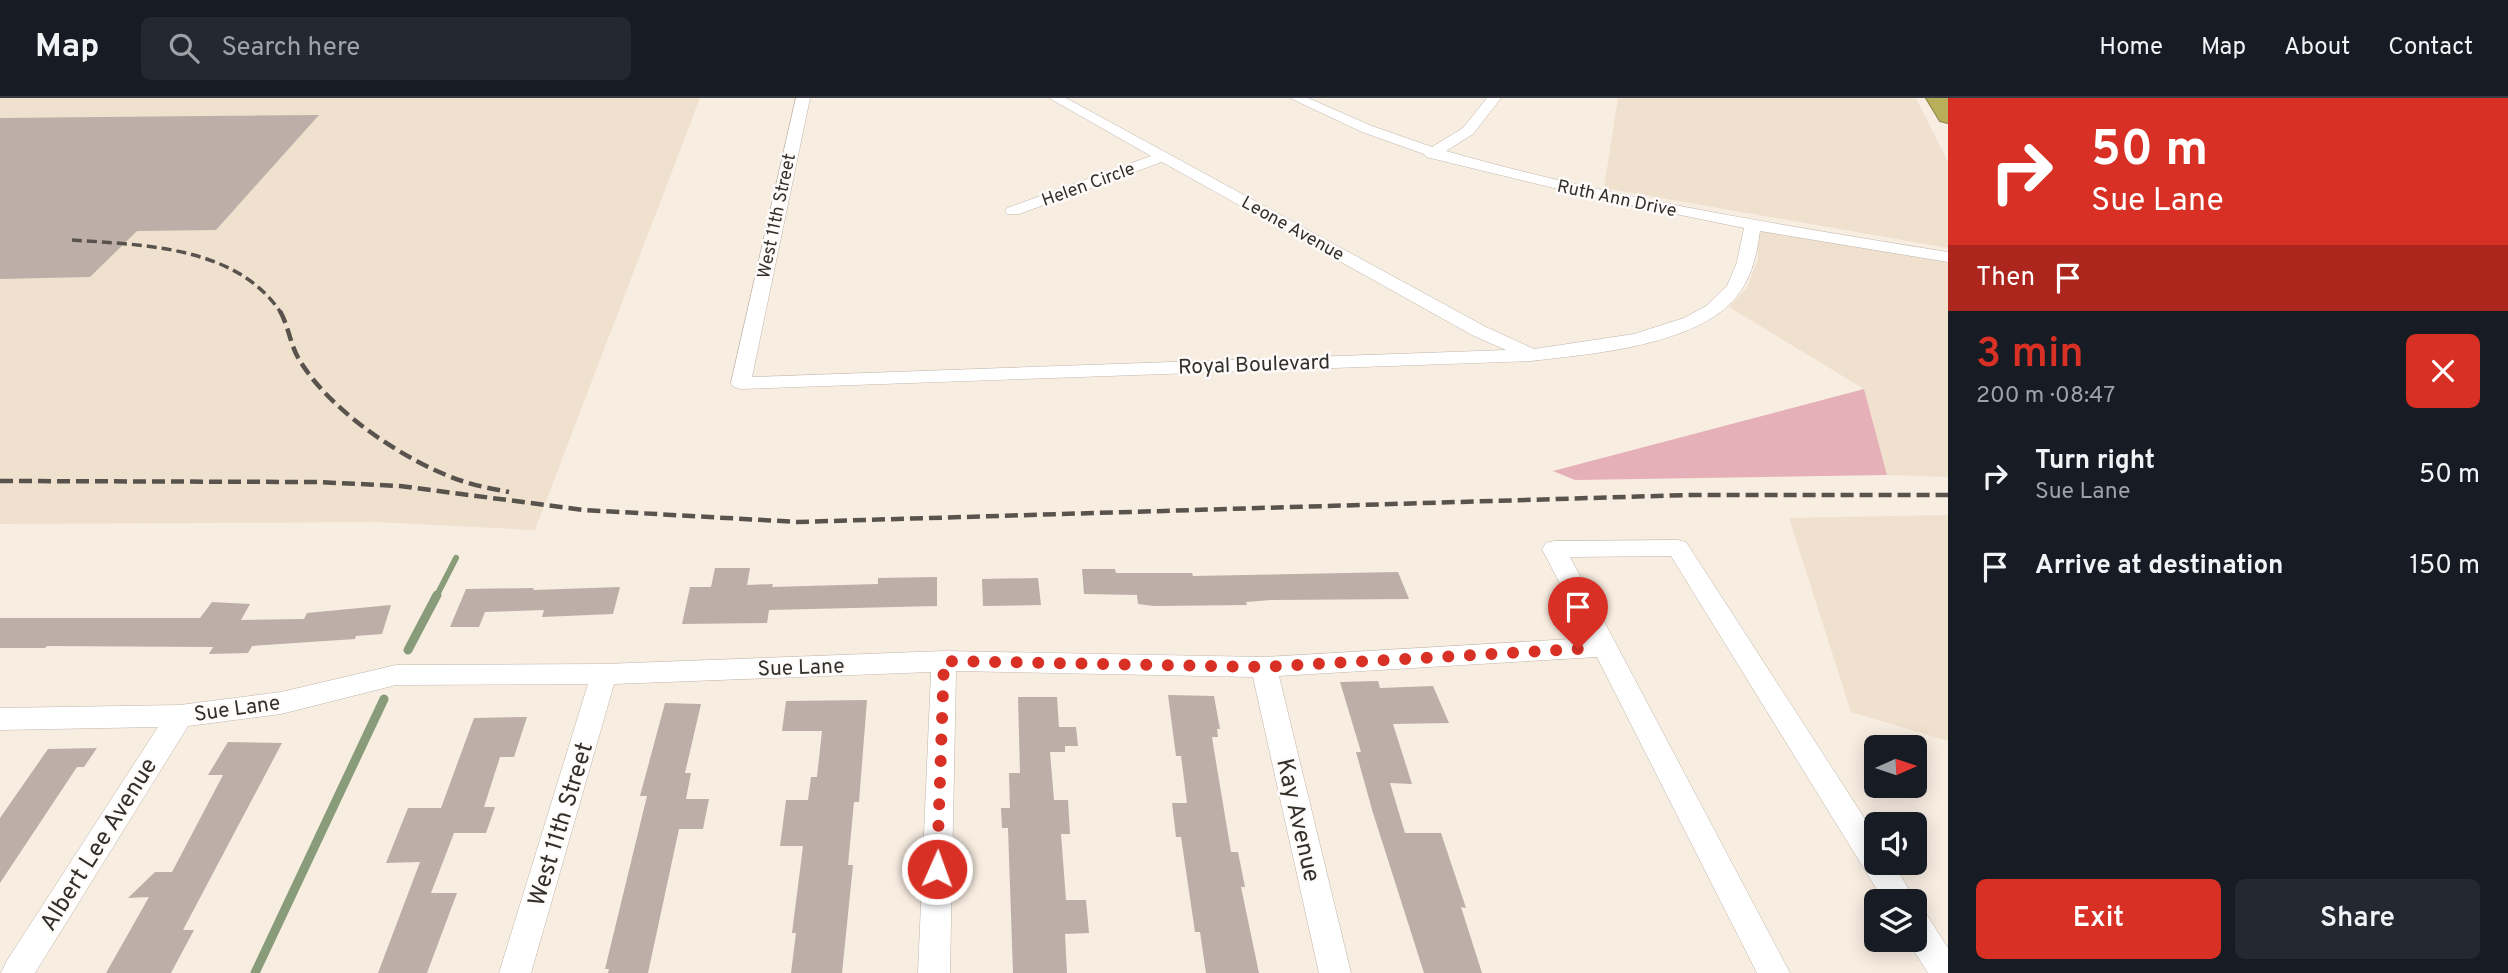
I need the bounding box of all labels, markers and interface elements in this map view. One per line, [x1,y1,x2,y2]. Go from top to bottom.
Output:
search box [141,17,631,80]
text: Map [35,27,99,69]
icon: search [165,29,203,67]
text: Search here [221,32,360,65]
text: Home [2099,33,2163,63]
text: Map [2201,33,2246,63]
text: About [2284,33,2350,63]
text: Contact [2388,33,2473,63]
text: 50 m [2091,121,2208,183]
icon: right [1976,126,2067,217]
street label: West 11th Street [753,152,802,281]
street label: Helen Circle [1039,158,1138,213]
street label: Ruth Ann Drive [1555,176,1679,223]
text: Sue Lane [2091,182,2224,222]
street label: Leone Avenue [1237,192,1348,267]
icon: arrive [2049,259,2087,297]
text: Then [1976,262,2035,295]
text: 3 min [1976,329,2084,382]
button: close [2406,334,2480,408]
street label: Royal Boulevard [1178,349,1331,382]
text: 200 m · 08:47 [1976,382,2115,411]
text: Turn right [2035,445,2155,478]
icon: right [1976,457,2014,495]
text: 50 m [2419,459,2480,492]
text: Sue Lane [2035,478,2130,507]
icon: arrive [1976,548,2014,586]
text: Arrive at destination [2035,550,2283,583]
text: 150 m [2409,550,2480,583]
pin [1548,577,1608,649]
icon: arrive [1559,588,1597,626]
street label: Sue Lane [757,653,845,684]
street label: Sue Lane [192,690,282,729]
north arrow [1864,735,1927,798]
map controls [1864,735,1927,952]
street label: West 11th Street [523,739,601,910]
street label: Albert Lee Avenue [34,753,165,937]
street label: Kay Avenue [1268,756,1326,885]
button: sound [1864,812,1927,875]
position arrow [900,832,974,906]
button: Exit [1976,879,2221,959]
button: Share [2235,879,2480,959]
button: layers [1864,889,1927,952]

